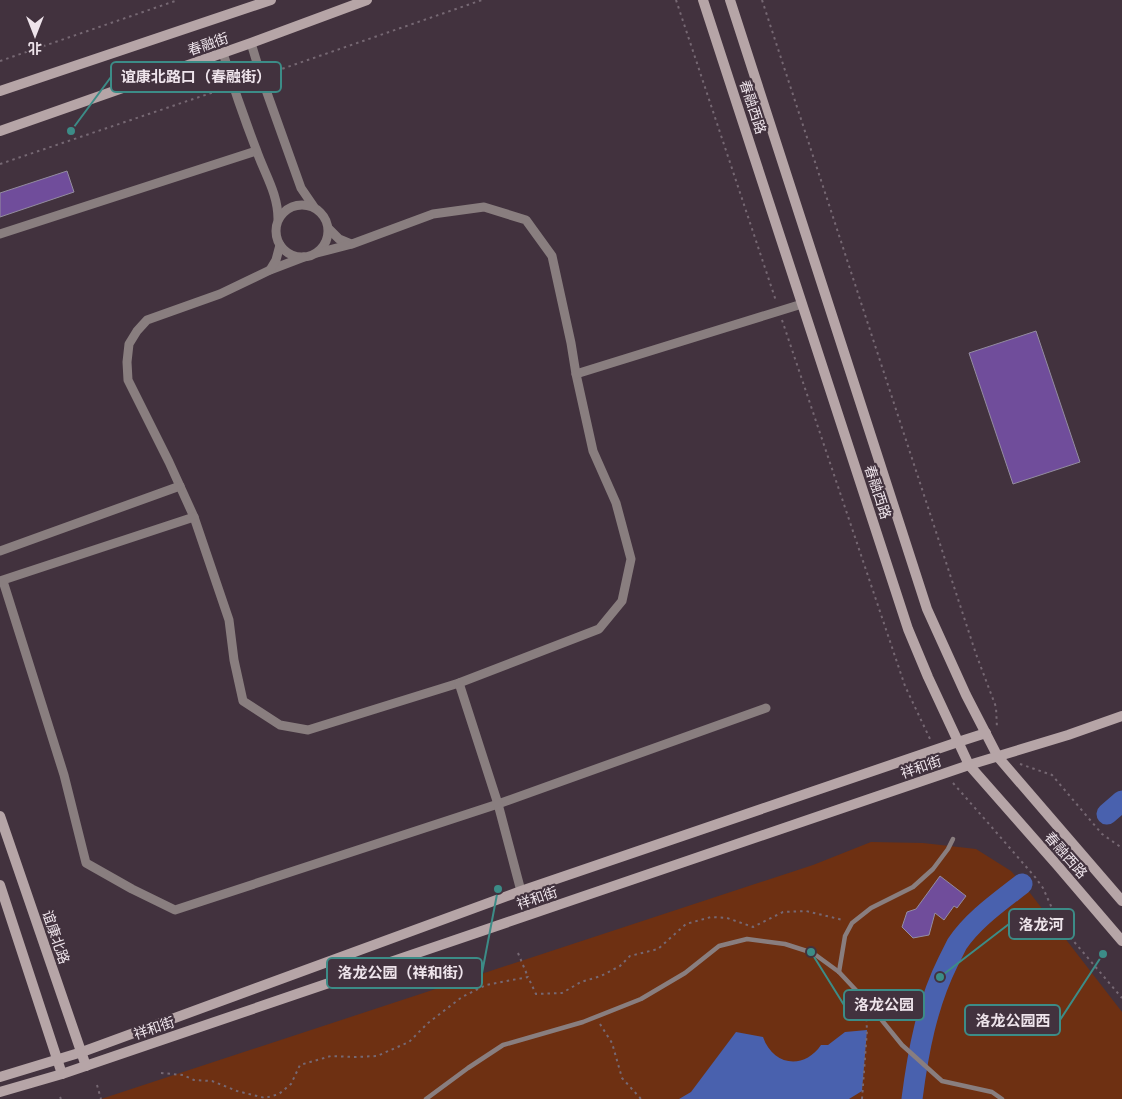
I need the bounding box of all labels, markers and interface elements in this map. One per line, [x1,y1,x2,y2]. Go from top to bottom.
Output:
north arrow [10,10,60,60]
street label: 春融街 [186,30,230,58]
text: 北 [28,40,42,56]
callout: 谊康北路口（春融街） [111,62,281,92]
text: 谊康北路口（春融街） [121,68,271,86]
street label: 春融西路 [737,78,769,136]
street label: 春融西路 [862,463,894,521]
street label: 祥和街 [899,753,943,781]
street label: 春融西路 [1042,829,1090,881]
street label: 祥和街 [515,884,559,912]
street label: 谊康北路 [39,908,73,966]
callout: 洛龙河 [1009,909,1074,939]
text: 洛龙河 [1018,916,1064,934]
callout: 洛龙公园（祥和街） [327,958,482,988]
text: 洛龙公园（祥和街） [337,964,473,982]
callout: 洛龙公园 [844,990,924,1020]
text: 洛龙公园 [854,996,914,1014]
callout: 洛龙公园西 [965,1005,1060,1035]
text: 洛龙公园西 [975,1012,1051,1030]
street label: 祥和街 [132,1014,176,1042]

